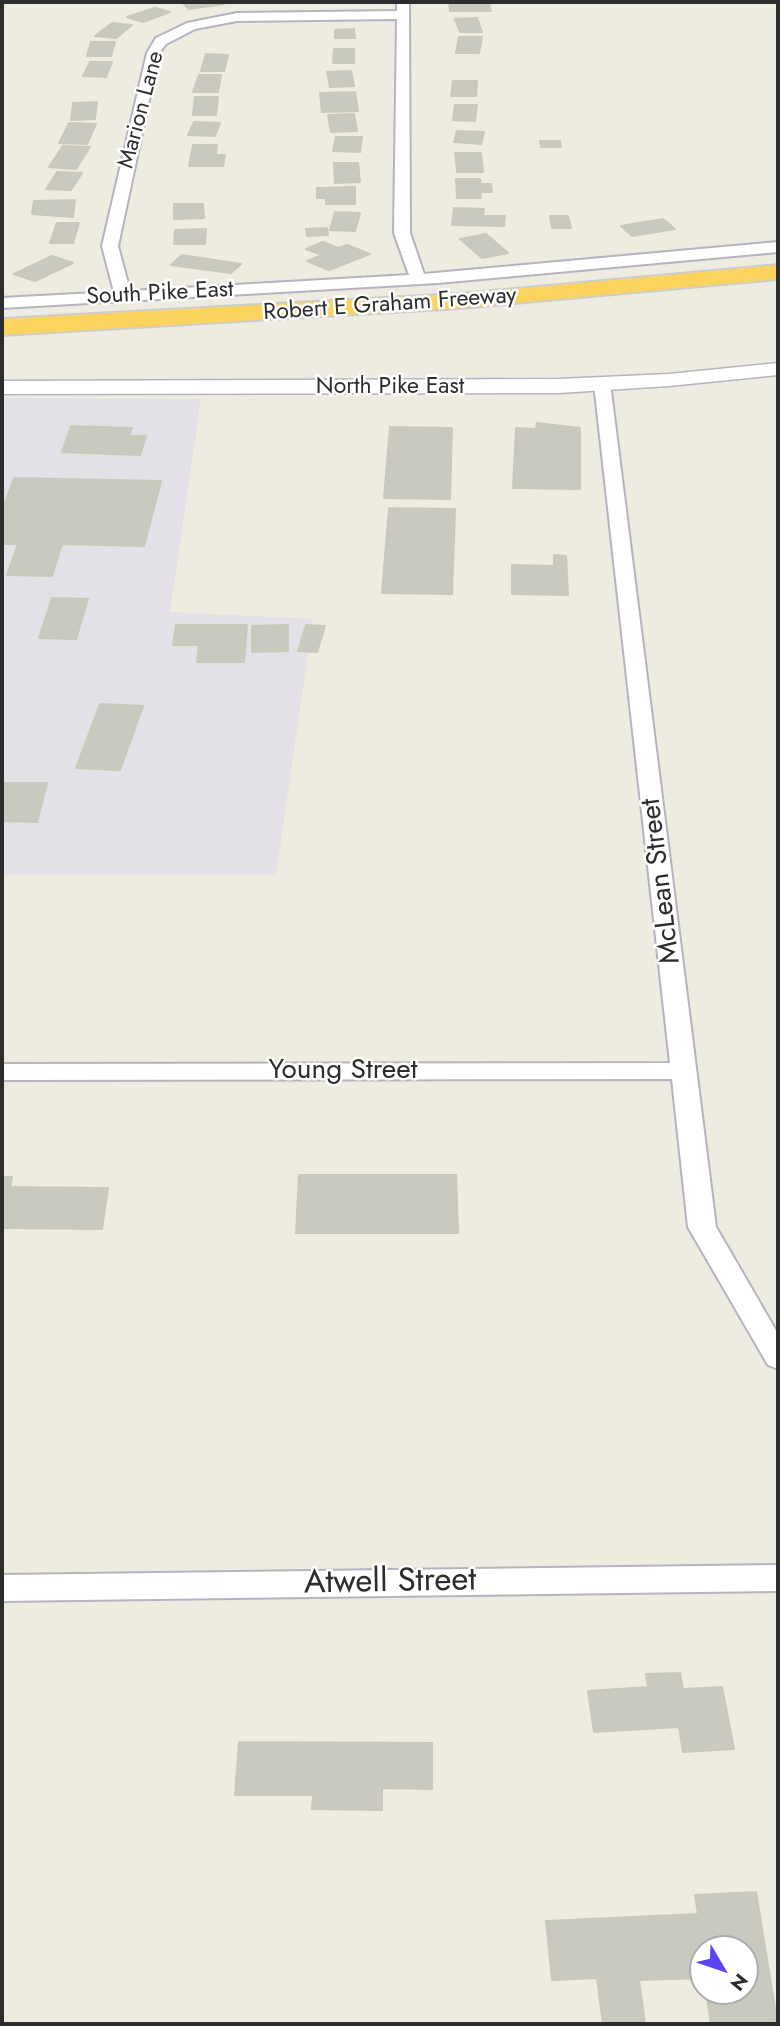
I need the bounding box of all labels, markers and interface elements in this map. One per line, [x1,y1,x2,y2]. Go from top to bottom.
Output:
street label: Marion Lane [113,48,171,172]
street label: South Pike East [86,276,234,312]
street label: Robert E Graham Freeway [263,282,517,328]
street label: North Pike East [316,373,464,401]
street label: McLean Street [635,796,689,966]
street label: Young Street [269,1054,417,1088]
street label: Atwell Street [303,1562,477,1604]
north arrow [689,1935,759,2005]
text: N [724,1968,754,1997]

